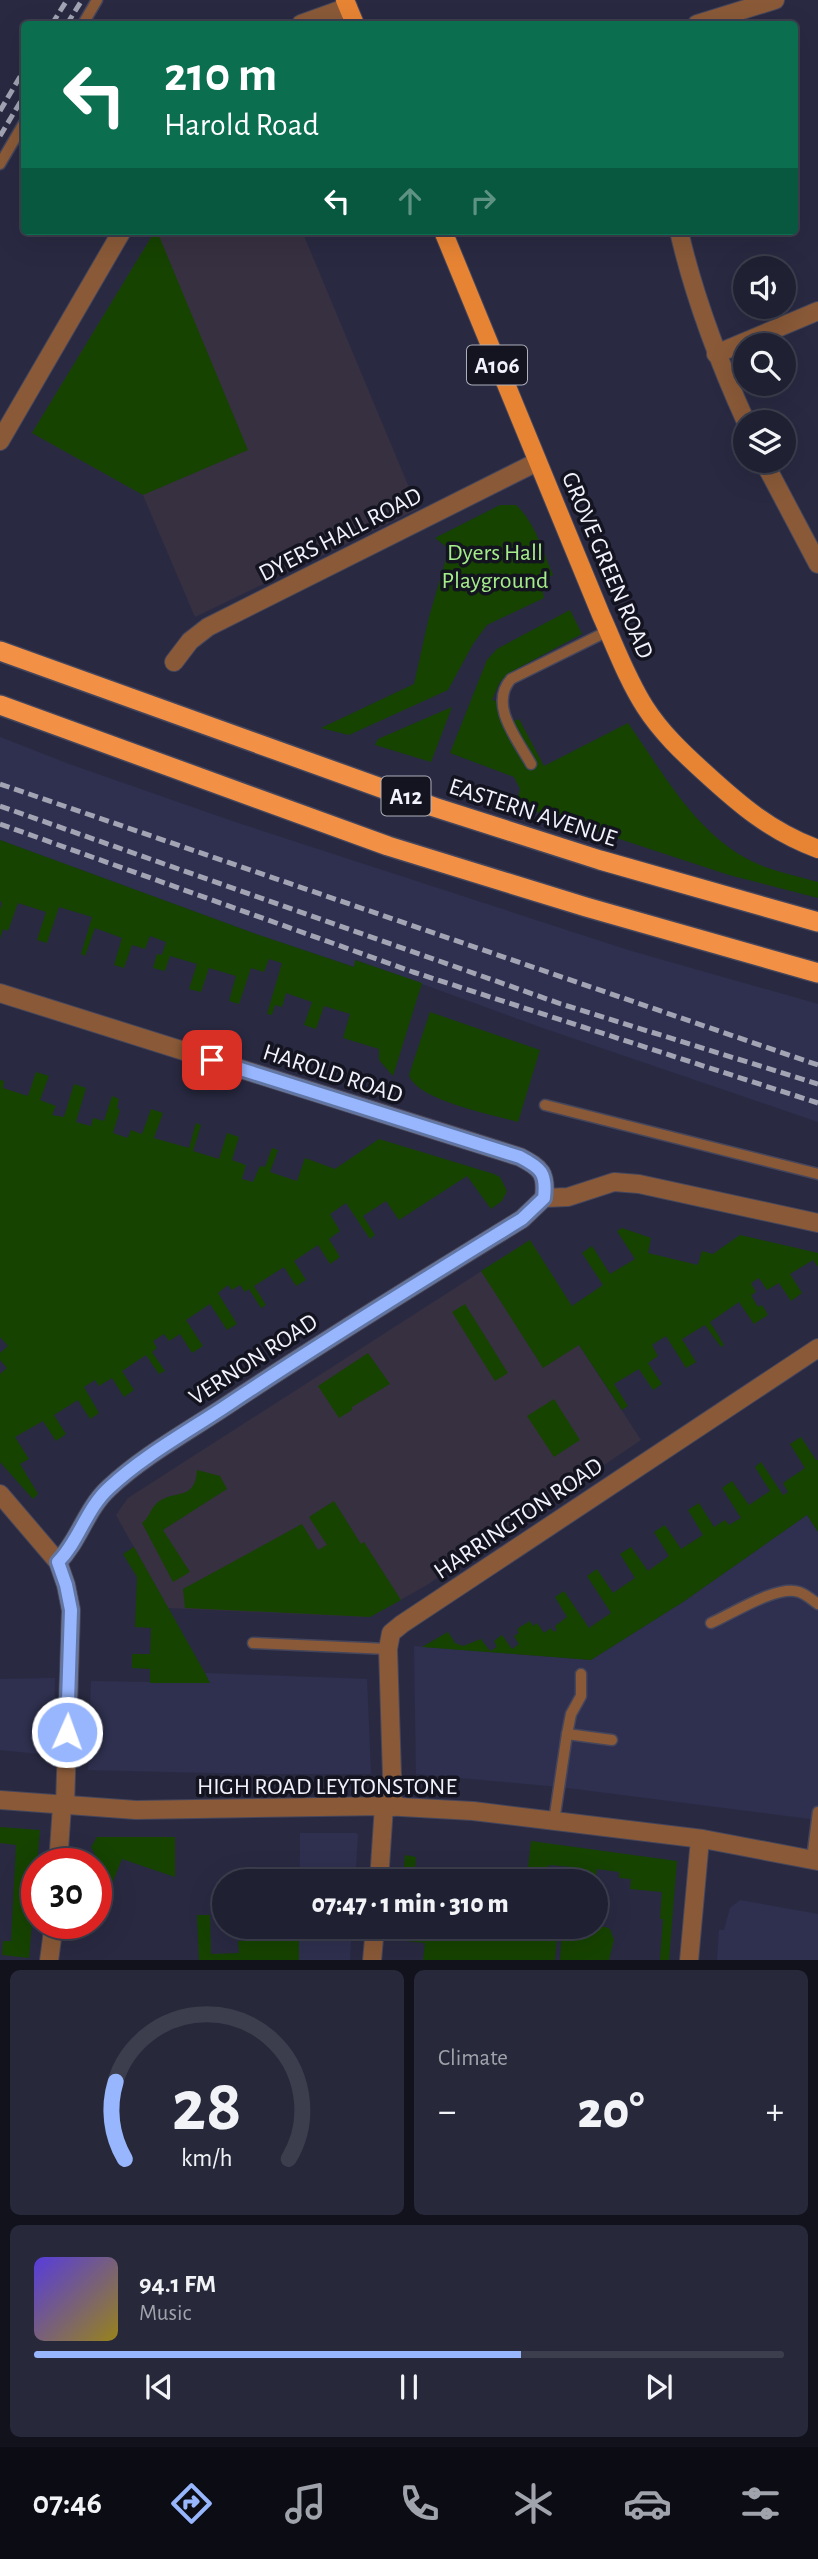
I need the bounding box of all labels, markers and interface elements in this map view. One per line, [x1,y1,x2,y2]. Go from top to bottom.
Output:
icon: left [49,49,140,140]
text: 210 m [164,51,277,100]
text: Harold Road [164,109,319,141]
icon: left [318,182,356,220]
icon: ahead [391,182,429,220]
icon: right [464,182,502,220]
map controls [733,256,796,473]
button: sound [733,256,796,319]
button: search [733,333,796,396]
road number: A106 [467,346,527,384]
button: layers [733,410,796,473]
street label: GROVE GREEN ROAD [557,469,657,662]
street label: DYERS HALL ROAD [255,484,426,586]
park label: Dyers Hall Playground [442,541,548,593]
street label: EASTERN AVENUE [446,775,620,852]
road number: A12 [382,776,430,816]
pin [182,1030,242,1090]
street label: HAROLD ROAD [260,1040,406,1108]
icon: arrive [193,1041,231,1079]
street label: VERNON ROAD [185,1310,322,1410]
street label: HARRINGTON ROAD [430,1454,607,1584]
position arrow [30,1695,104,1769]
street label: HIGH ROAD LEYTONSTONE [197,1775,457,1799]
speed limit sign: 30 [21,1848,112,1939]
text: 07:47 · 1 min · 310 m [311,1891,509,1917]
text: Climate [438,2047,508,2070]
text: 28 [172,2071,242,2144]
text: 20° [577,2085,645,2137]
text: − [438,2093,456,2131]
text: + [766,2093,784,2131]
text: km/h [181,2145,233,2170]
text: 94.1 FM [139,2271,216,2297]
text: Music [139,2302,191,2325]
icon: previous [140,2368,178,2406]
icon: pause [390,2368,428,2406]
icon: next [640,2368,678,2406]
icon: directions [167,2479,216,2528]
icon: music [281,2479,330,2528]
icon: phone [395,2479,444,2528]
icon: climate [509,2479,558,2528]
icon: car [623,2479,672,2528]
icon: filters [736,2479,785,2528]
text: 07:46 [32,2487,102,2519]

